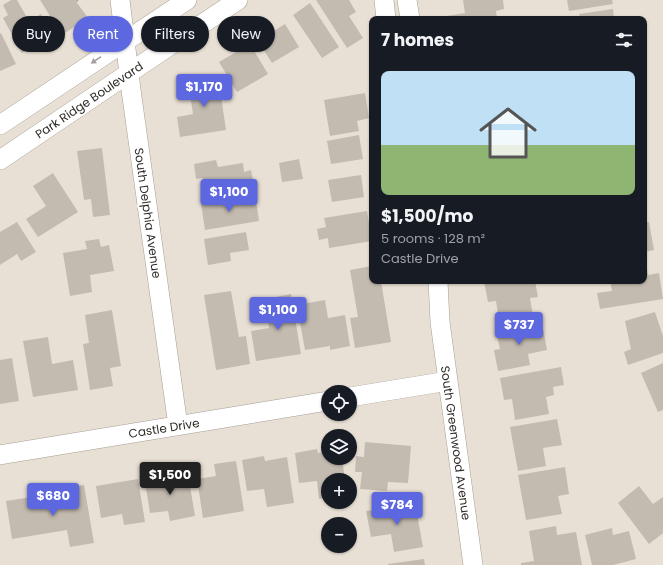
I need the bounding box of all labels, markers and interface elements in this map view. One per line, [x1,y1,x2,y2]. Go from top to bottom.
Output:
chip: Buy [12,16,65,52]
chip: Rent [73,16,133,52]
chip: Filters [141,16,209,52]
chip: New [217,16,275,52]
text: 7 homes [381,28,454,52]
icon: filters [613,29,635,51]
one-way arrow [90,57,102,64]
street label: Park Ridge Boulevard [32,58,146,142]
pin: $1,170 [171,74,237,108]
text: $1,170 [185,77,223,96]
icon: home [472,97,544,169]
street label: South Delphia Avenue [130,147,166,279]
pin: $1,100 [196,179,262,213]
text: $1,100 [209,182,249,201]
text: $1,500/mo [381,204,473,228]
text: 5 rooms · 128 m² [381,229,485,248]
text: Castle Drive [381,249,459,268]
pin: $1,100 [245,297,311,331]
text: $1,100 [258,300,298,319]
pin: $737 [495,312,543,346]
text: $737 [504,315,534,334]
street label: South Greenwood Avenue [437,365,475,521]
map controls [321,385,357,553]
button: locate [321,385,357,421]
street label: Castle Drive [127,414,201,442]
button: layers [321,429,357,465]
pin: $1,500 [137,462,203,496]
text: $1,500 [149,465,191,484]
button: + [321,473,357,509]
pin: $680 [29,483,77,517]
text: $680 [36,486,70,505]
pin: $784 [373,492,421,526]
text: $784 [381,495,413,514]
button: − [321,517,357,553]

